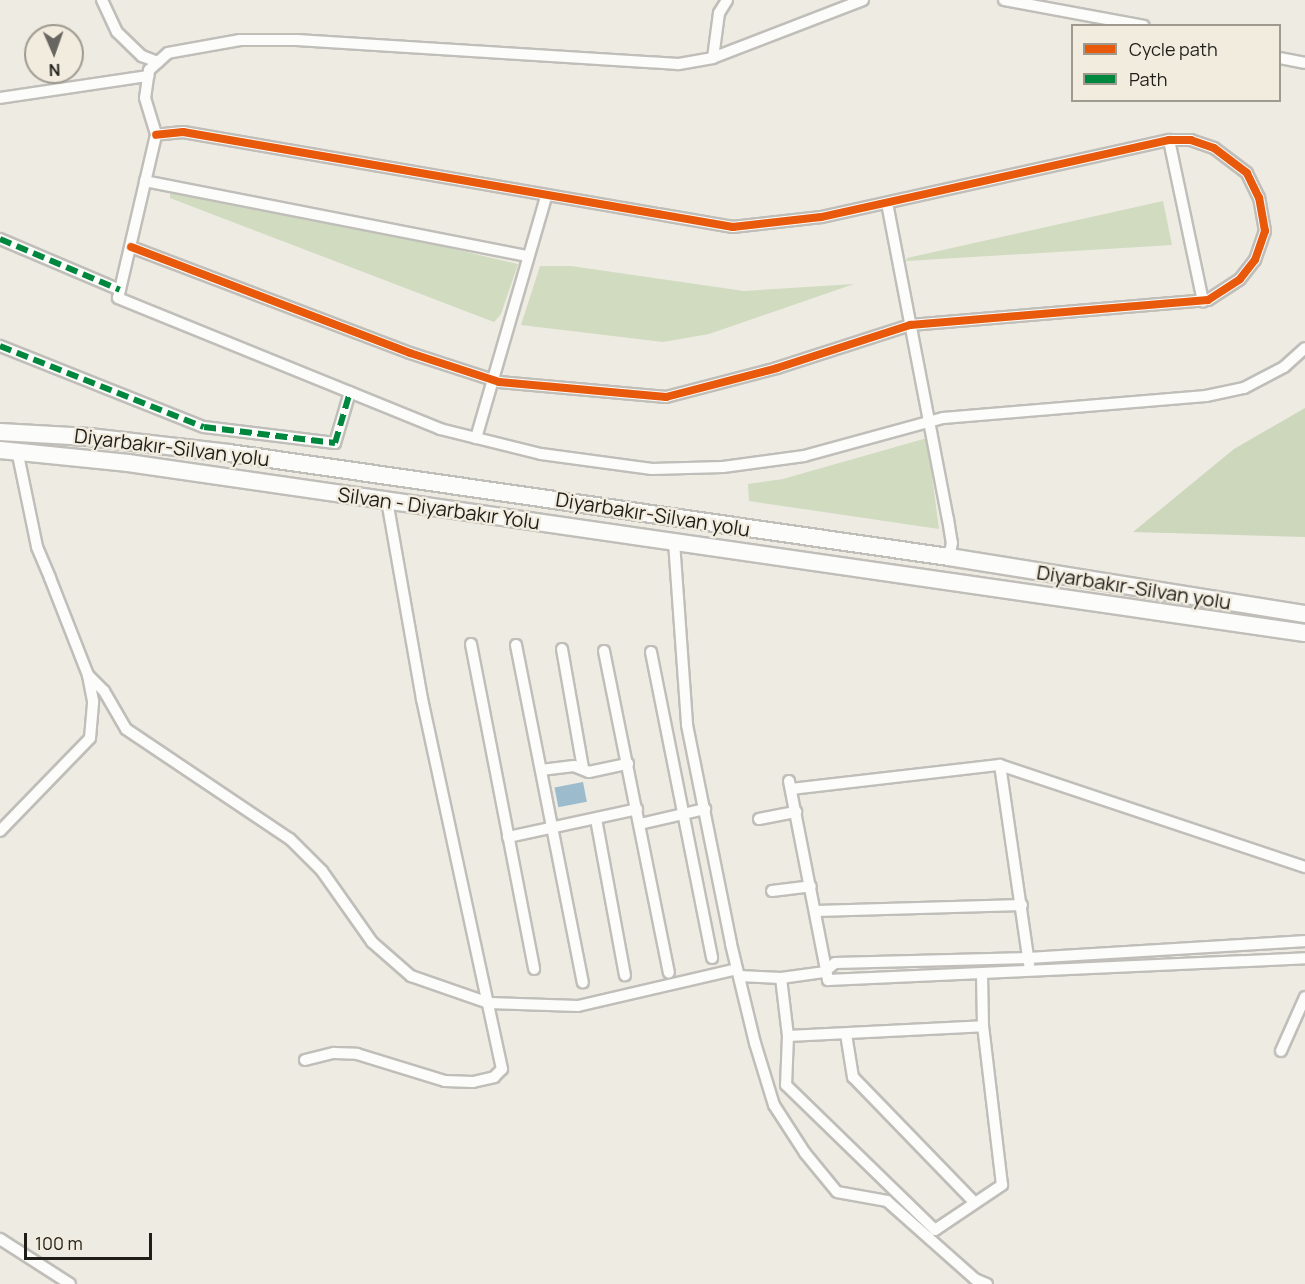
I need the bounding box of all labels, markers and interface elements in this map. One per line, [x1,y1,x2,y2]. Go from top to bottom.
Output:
north arrow [24,24,84,84]
legend [1071,24,1281,102]
text: Cycle path [1129,37,1218,61]
text: N [48,59,61,81]
text: Path [1129,67,1167,91]
street label: Diyarbakır-Silvan yolu [73,423,271,471]
street label: Silvan - Diyarbakır Yolu [336,482,542,534]
street label: Diyarbakır-Silvan yolu [554,487,752,541]
street label: Diyarbakır-Silvan yolu [1035,560,1233,614]
scale bar [27,1221,154,1259]
text: 100 m [35,1231,83,1255]

